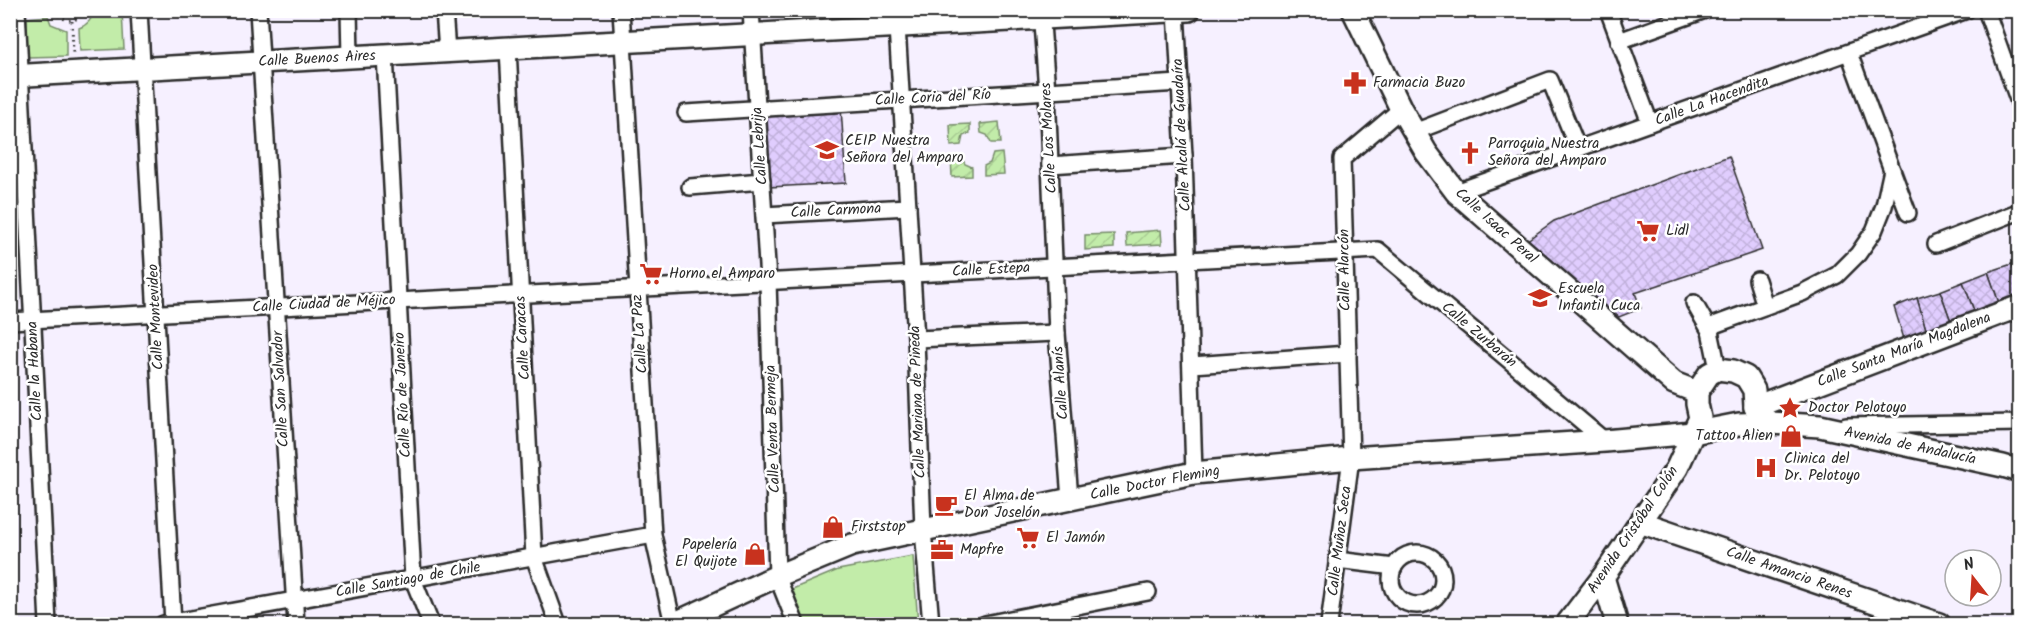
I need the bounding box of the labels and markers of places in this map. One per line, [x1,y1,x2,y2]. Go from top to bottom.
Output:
pharmacy icon: Farmacia Buzo [1342,70,1368,96]
place label: Farmacia Buzo [1373,71,1465,95]
place label: CEIP Nuestra Señora del Amparo [845,129,964,170]
place label: Parroquia Nuestra Señora del Amparo [1488,132,1607,173]
school or university icon: CEIP Nuestra Señora del Amparo [814,137,840,163]
church icon: Parroquia Nuestra Señora del Amparo [1457,140,1483,166]
supermarket icon: Lidl [1635,218,1661,244]
place label: Lidl [1666,219,1689,243]
supermarket icon: Horno el Amparo [638,261,664,287]
place label: Horno el Amparo [669,262,775,286]
place label: Escuela Infantil Cuca [1558,277,1640,318]
school or university icon: Escuela Infantil Cuca [1527,285,1553,311]
place icon: Doctor Pelotoyo [1777,395,1803,421]
place label: Doctor Pelotoyo [1808,396,1907,420]
shop icon: Tattoo Alien [1778,423,1804,449]
place label: Tattoo Alien [1696,424,1773,448]
place label: Clinica del Dr. Pelotoyo [1784,447,1860,488]
hospital icon: Clinica del Dr. Pelotoyo [1753,455,1779,481]
place label: El Alma de Don Joselón [964,484,1040,525]
cafe icon: El Alma de Don Joselón [933,492,959,518]
shop icon: Firststop [820,514,846,540]
place label: Firststop [851,515,906,539]
supermarket icon: El Jamón [1015,525,1041,551]
place label: El Jamón [1046,526,1105,550]
place label: Papelería El Quijote [675,533,737,574]
office icon: Mapfre [929,537,955,563]
place label: Mapfre [960,538,1004,562]
shop icon: Papelería El Quijote [742,541,768,567]

